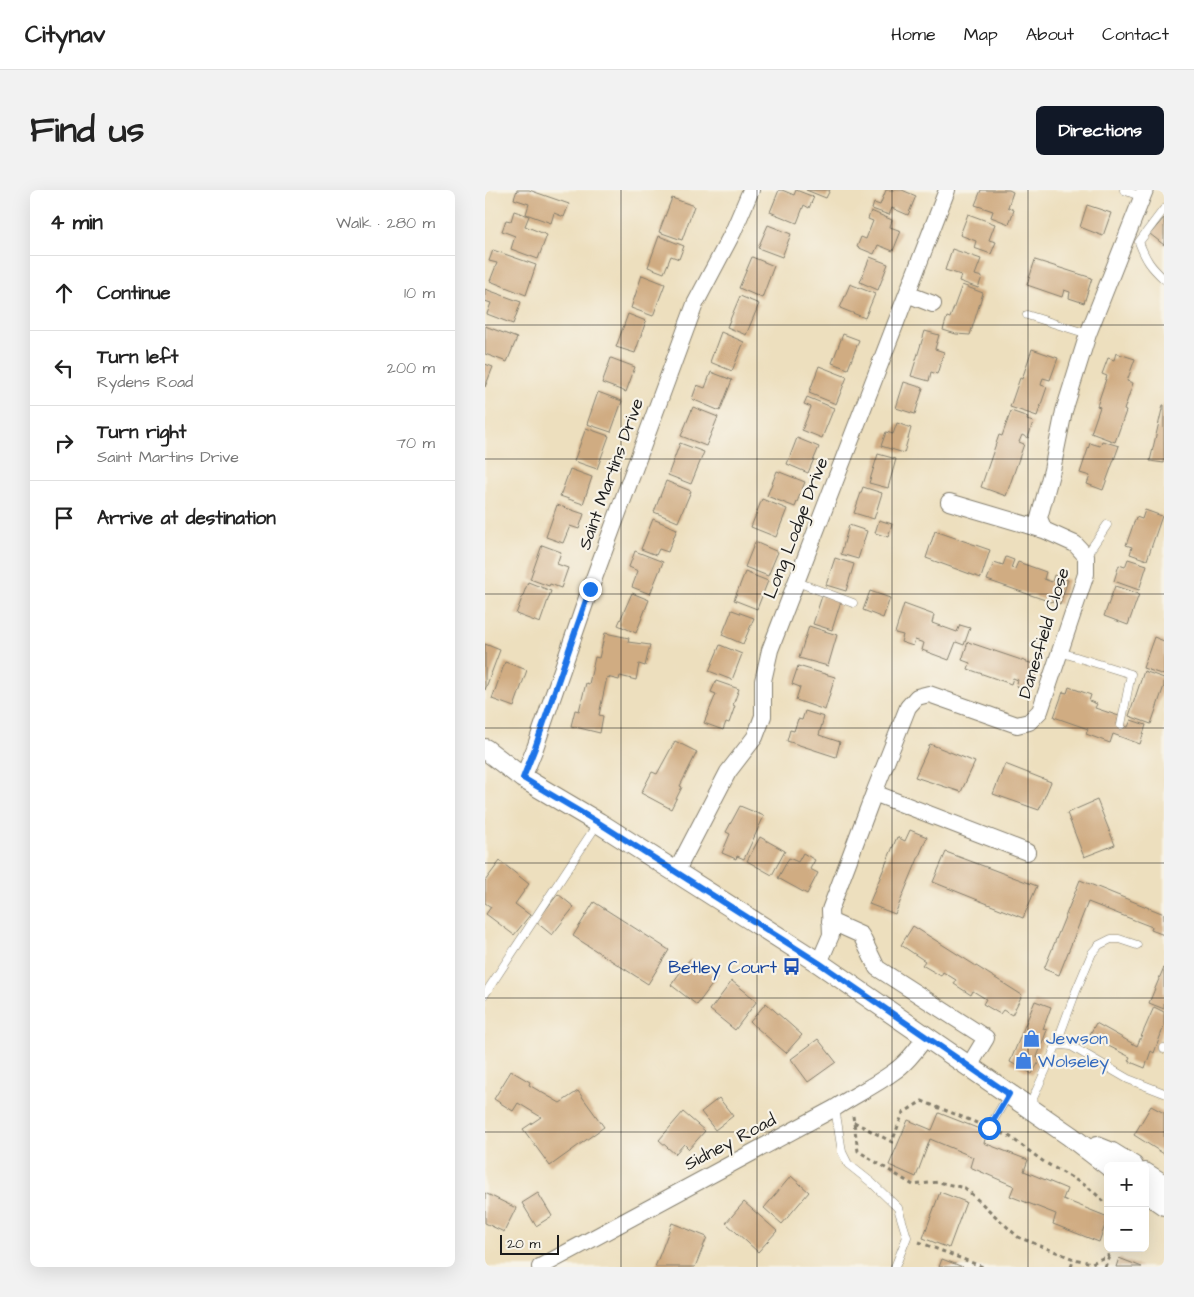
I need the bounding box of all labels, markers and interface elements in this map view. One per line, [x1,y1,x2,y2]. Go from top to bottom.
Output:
text: Citynav [25,18,105,52]
text: Home [891,22,936,47]
text: Map [964,22,998,47]
text: About [1026,22,1074,47]
text: Contact [1102,22,1169,47]
text: Find us [30,106,144,155]
button: Directions [1036,106,1164,155]
text: 4 min [50,208,103,237]
text: Walk · 280 m [336,212,435,234]
icon: ahead [50,279,78,307]
text: Continue [97,280,171,307]
text: 10 m [404,282,435,304]
text: Turn left [97,344,178,371]
icon: left [50,354,78,382]
text: 200 m [387,357,435,379]
text: Rydens Road [97,371,193,393]
street label: Saint Martins Drive [572,395,650,553]
text: Turn right [97,419,186,446]
icon: right [50,429,78,457]
text: 70 m [396,432,435,454]
text: Saint Martins Drive [97,446,239,468]
street label: Long Lodge Drive [758,453,835,603]
icon: arrive [50,504,78,532]
text: Arrive at destination [97,505,276,532]
street label: Danesfield Close [1012,564,1076,701]
route end [579,578,602,601]
place label: Betley Court [668,955,778,981]
bus stop icon: Betley Court [781,957,801,977]
place label: Jewson [1046,1026,1108,1051]
shop icon: Jewson [1022,1028,1042,1048]
place label: Wolseley [1038,1049,1109,1075]
shop icon: Wolseley [1014,1051,1034,1071]
street label: Sidney Road [680,1107,781,1178]
route start [978,1117,1001,1140]
map controls [1104,1162,1149,1252]
button: + [1104,1162,1149,1207]
button: − [1104,1207,1149,1252]
scale bar [500,1232,559,1255]
text: 20 m [507,1234,540,1254]

